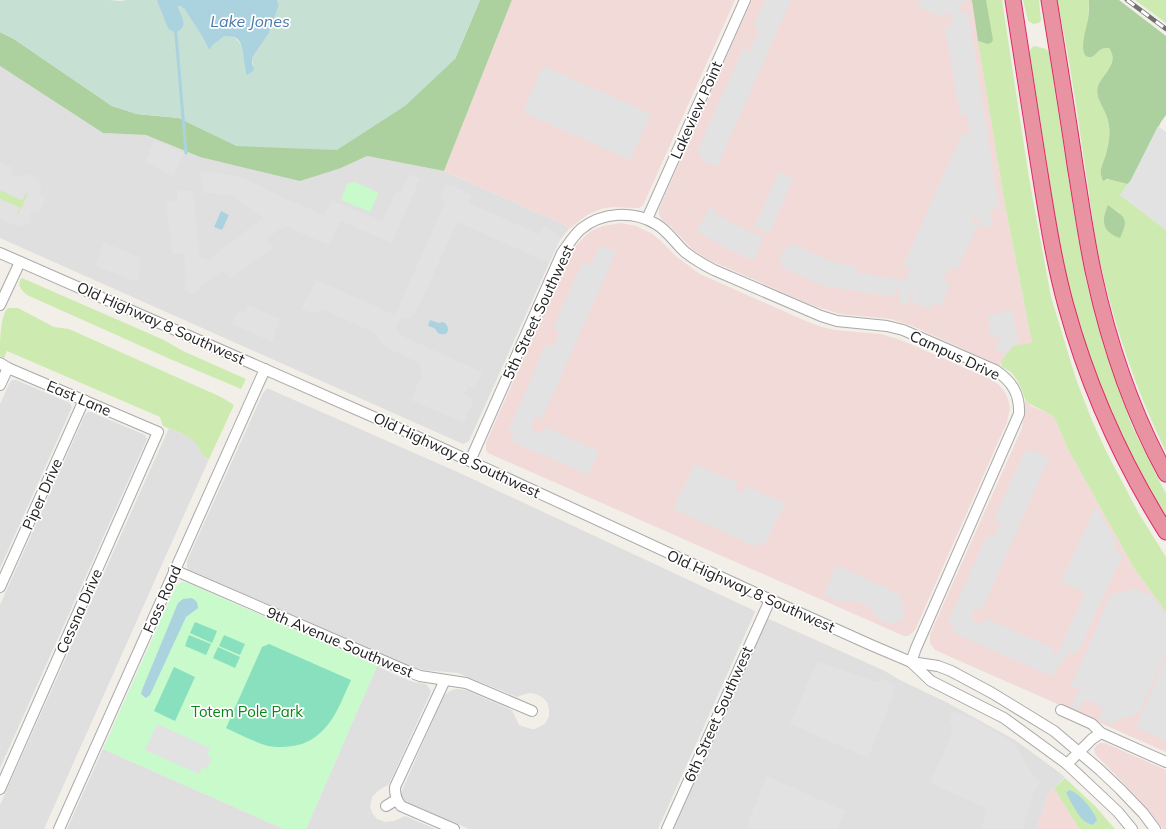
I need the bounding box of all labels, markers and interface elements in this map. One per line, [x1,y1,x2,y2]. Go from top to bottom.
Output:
water label: Lake Jones [210,11,290,31]
street label: Lakeview Point [666,58,726,162]
street label: 5th Street Southwest [498,242,578,382]
street label: Old Highway 8 Southwest [74,277,248,369]
street label: Campus Drive [907,326,1003,384]
street label: East Lane [44,376,114,420]
street label: Old Highway 8 Southwest [371,408,543,502]
street label: Piper Drive [18,455,66,533]
street label: Old Highway 8 Southwest [664,545,838,637]
street label: Foss Road [139,562,185,636]
street label: Cessna Drive [52,566,106,656]
street label: 9th Avenue Southwest [264,603,416,681]
street label: 6th Street Southwest [680,643,756,785]
park label: Totem Pole Park [191,702,303,721]

